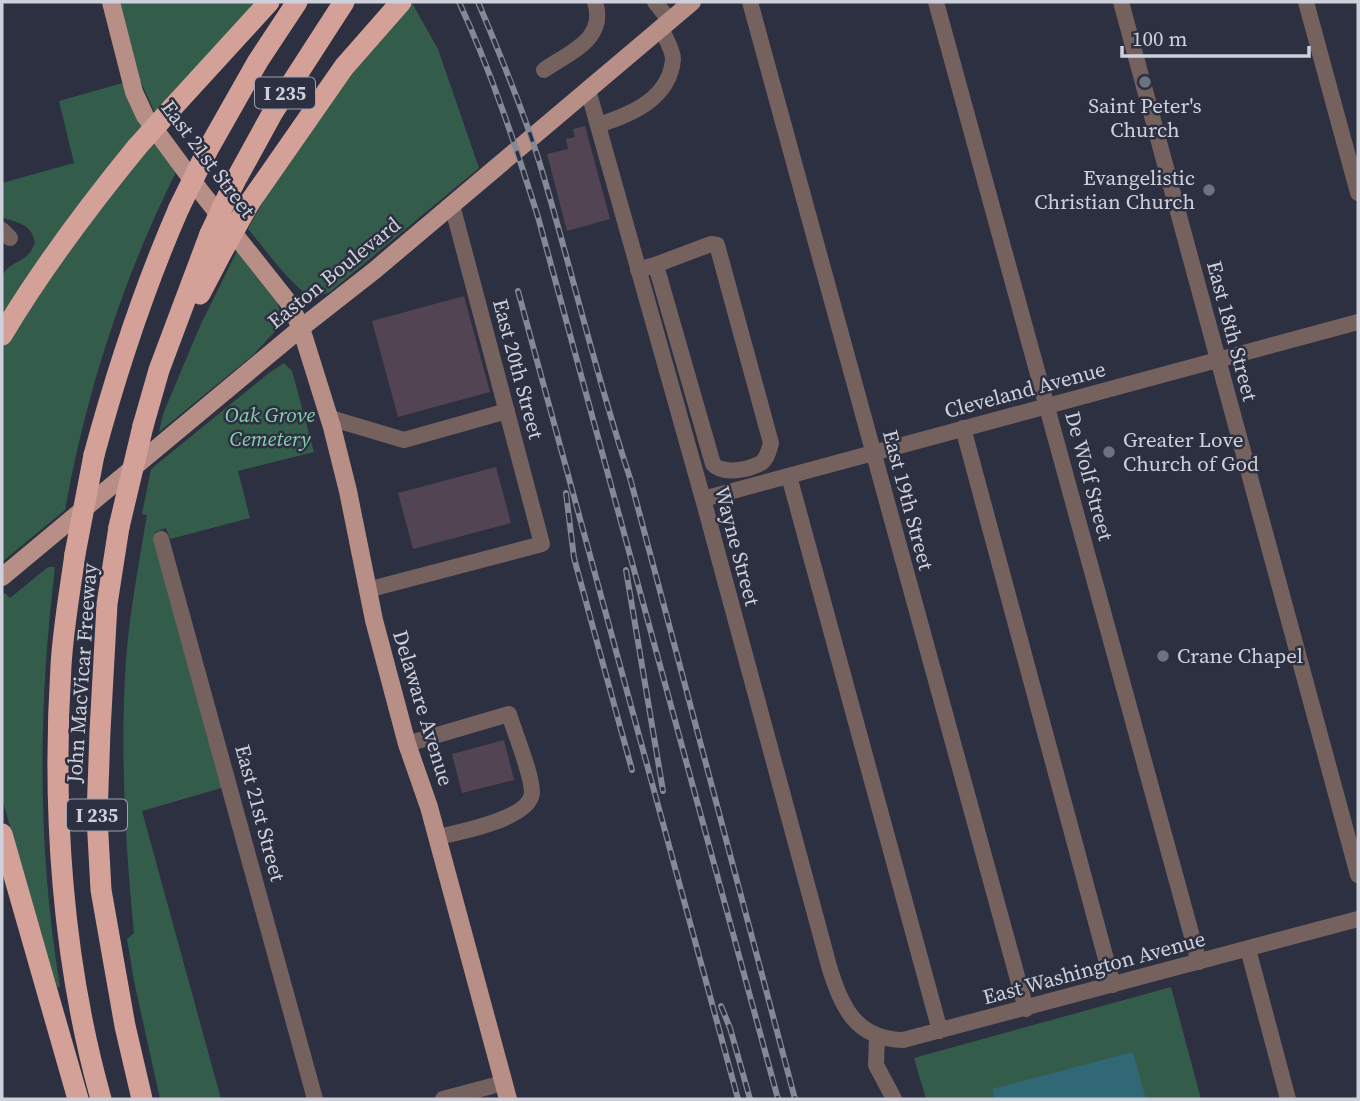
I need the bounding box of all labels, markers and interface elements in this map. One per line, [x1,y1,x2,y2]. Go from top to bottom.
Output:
scale bar [1122,14,1309,58]
text: 100 m [1132,24,1187,53]
marker: Saint Peter's Church [1137,74,1153,90]
road number: I 235 [255,78,315,108]
place label: Saint Peter's Church [1088,91,1202,144]
street label: East 21st Street [155,94,262,224]
place label: Evangelistic Christian Church [1034,163,1195,216]
marker: Evangelistic Christian Church [1201,182,1217,198]
street label: Easton Boulevard [261,210,406,335]
street label: East 18th Street [1200,258,1265,404]
street label: East 20th Street [486,296,551,442]
street label: Cleveland Avenue [941,354,1109,425]
park label: Oak Grove Cemetery [225,400,316,453]
street label: De Wolf Street [1058,408,1121,544]
place label: Greater Love Church of God [1123,425,1259,478]
street label: East 19th Street [876,427,941,573]
marker: Greater Love Church of God [1101,444,1117,460]
street label: Wayne Street [708,483,767,609]
street label: John MacVicar Freeway [59,562,104,785]
street label: Delaware Avenue [386,627,461,789]
place label: Crane Chapel [1177,641,1303,670]
marker: Crane Chapel [1155,648,1171,664]
street label: East 21st Street [228,741,293,885]
road number: I 235 [67,800,127,830]
street label: East Washington Avenue [979,924,1208,1011]

